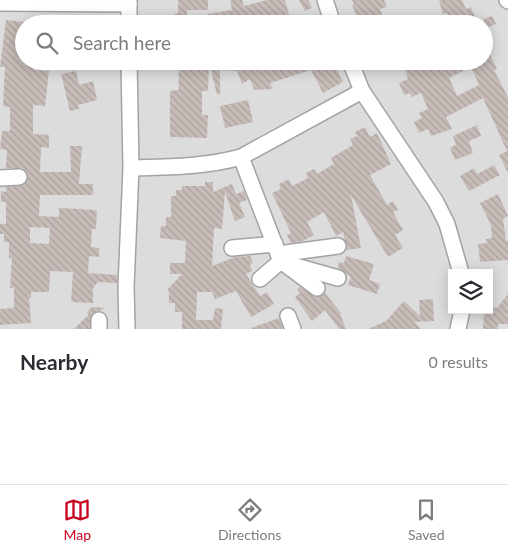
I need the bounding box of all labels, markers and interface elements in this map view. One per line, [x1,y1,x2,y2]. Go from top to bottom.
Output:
search box [15,15,493,70]
icon: search [33,29,61,57]
text: Search here [73,31,171,54]
map controls [448,269,493,314]
button: layers [448,269,493,314]
text: Nearby [20,349,88,374]
text: 0 results [428,352,488,371]
tab: Map [63,496,91,543]
tab: Directions [218,496,281,543]
tab: Saved [408,496,445,543]

